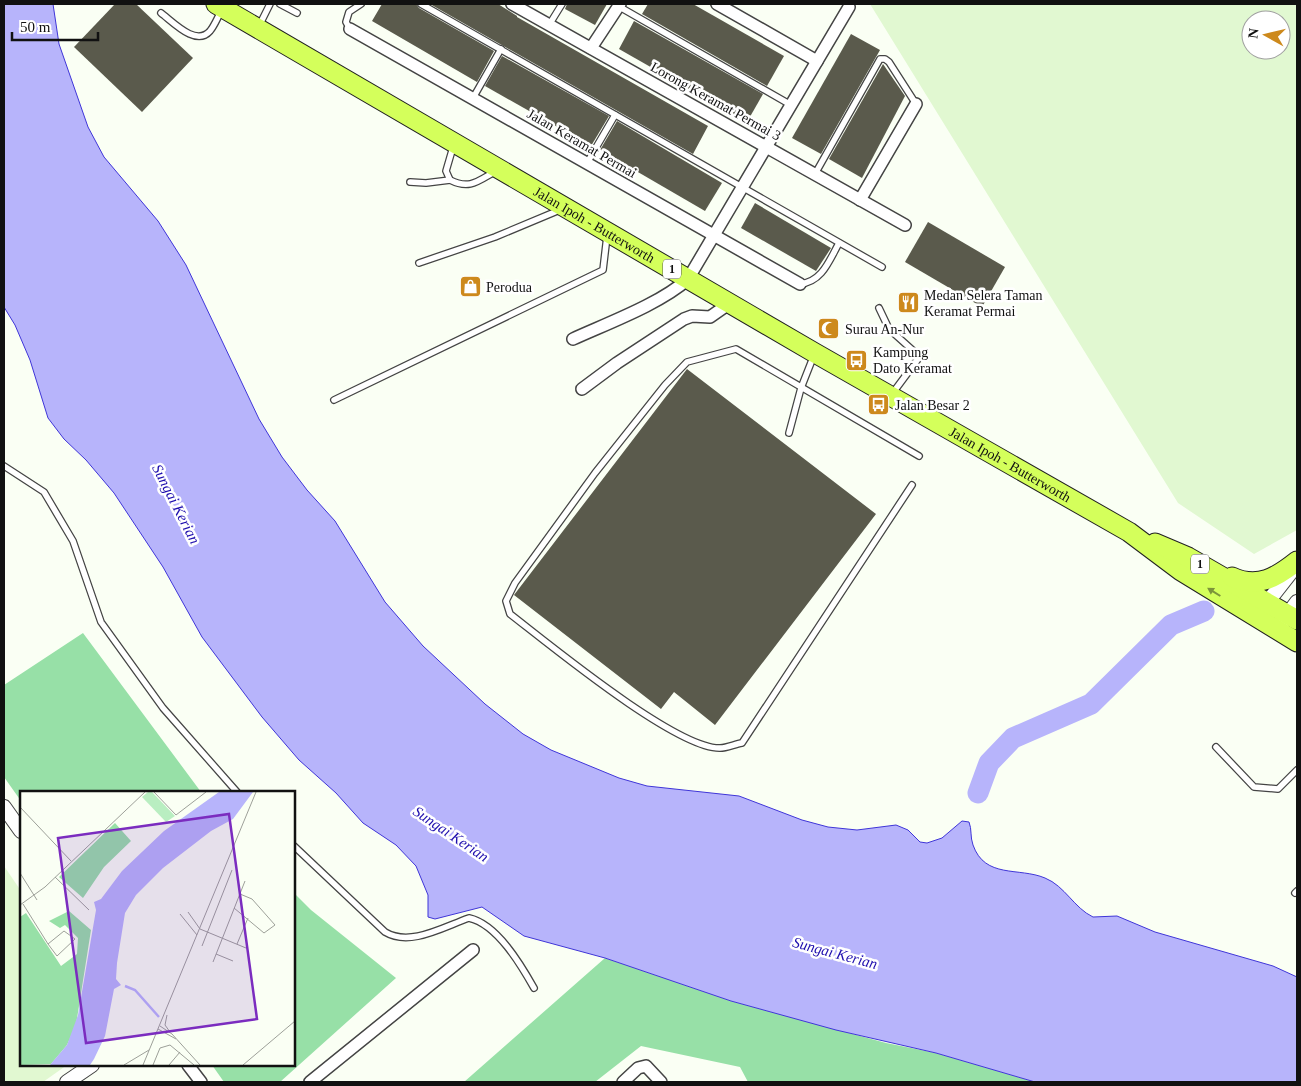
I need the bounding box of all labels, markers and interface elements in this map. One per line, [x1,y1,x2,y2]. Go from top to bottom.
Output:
scale bar [12,10,99,42]
north arrow [1241,10,1291,60]
text: 50 m [20,19,51,35]
text: N [1245,27,1262,39]
street label: Lorong Keramat Permai 3 [648,59,783,144]
street label: Jalan Keramat Permai [524,106,639,181]
street label: Jalan Ipoh - Butterworth [531,184,657,266]
road number: 1 [663,260,681,278]
shop icon: Perodua [458,275,482,299]
place label: Perodua [486,280,533,295]
place label: Medan Selera Taman Keramat Permai [924,288,1043,319]
restaurant icon: Medan Selera Taman Keramat Permai [896,291,920,315]
mosque icon: Surau An-Nur [817,317,841,341]
place label: Surau An-Nur [845,322,924,337]
place label: Kampung Dato Keramat [873,345,952,376]
bus stop icon: Kampung Dato Keramat [845,348,869,372]
bus stop icon: Jalan Besar 2 [867,393,891,417]
place label: Jalan Besar 2 [895,398,970,413]
street label: Jalan Ipoh - Butterworth [947,424,1073,505]
water label: Sungai Kerian [149,462,203,546]
road number: 1 [1191,554,1209,574]
one-way arrow [1208,587,1221,596]
inset map [20,791,295,1066]
water label: Sungai Kerian [410,803,492,865]
water label: Sungai Kerian [791,934,879,972]

